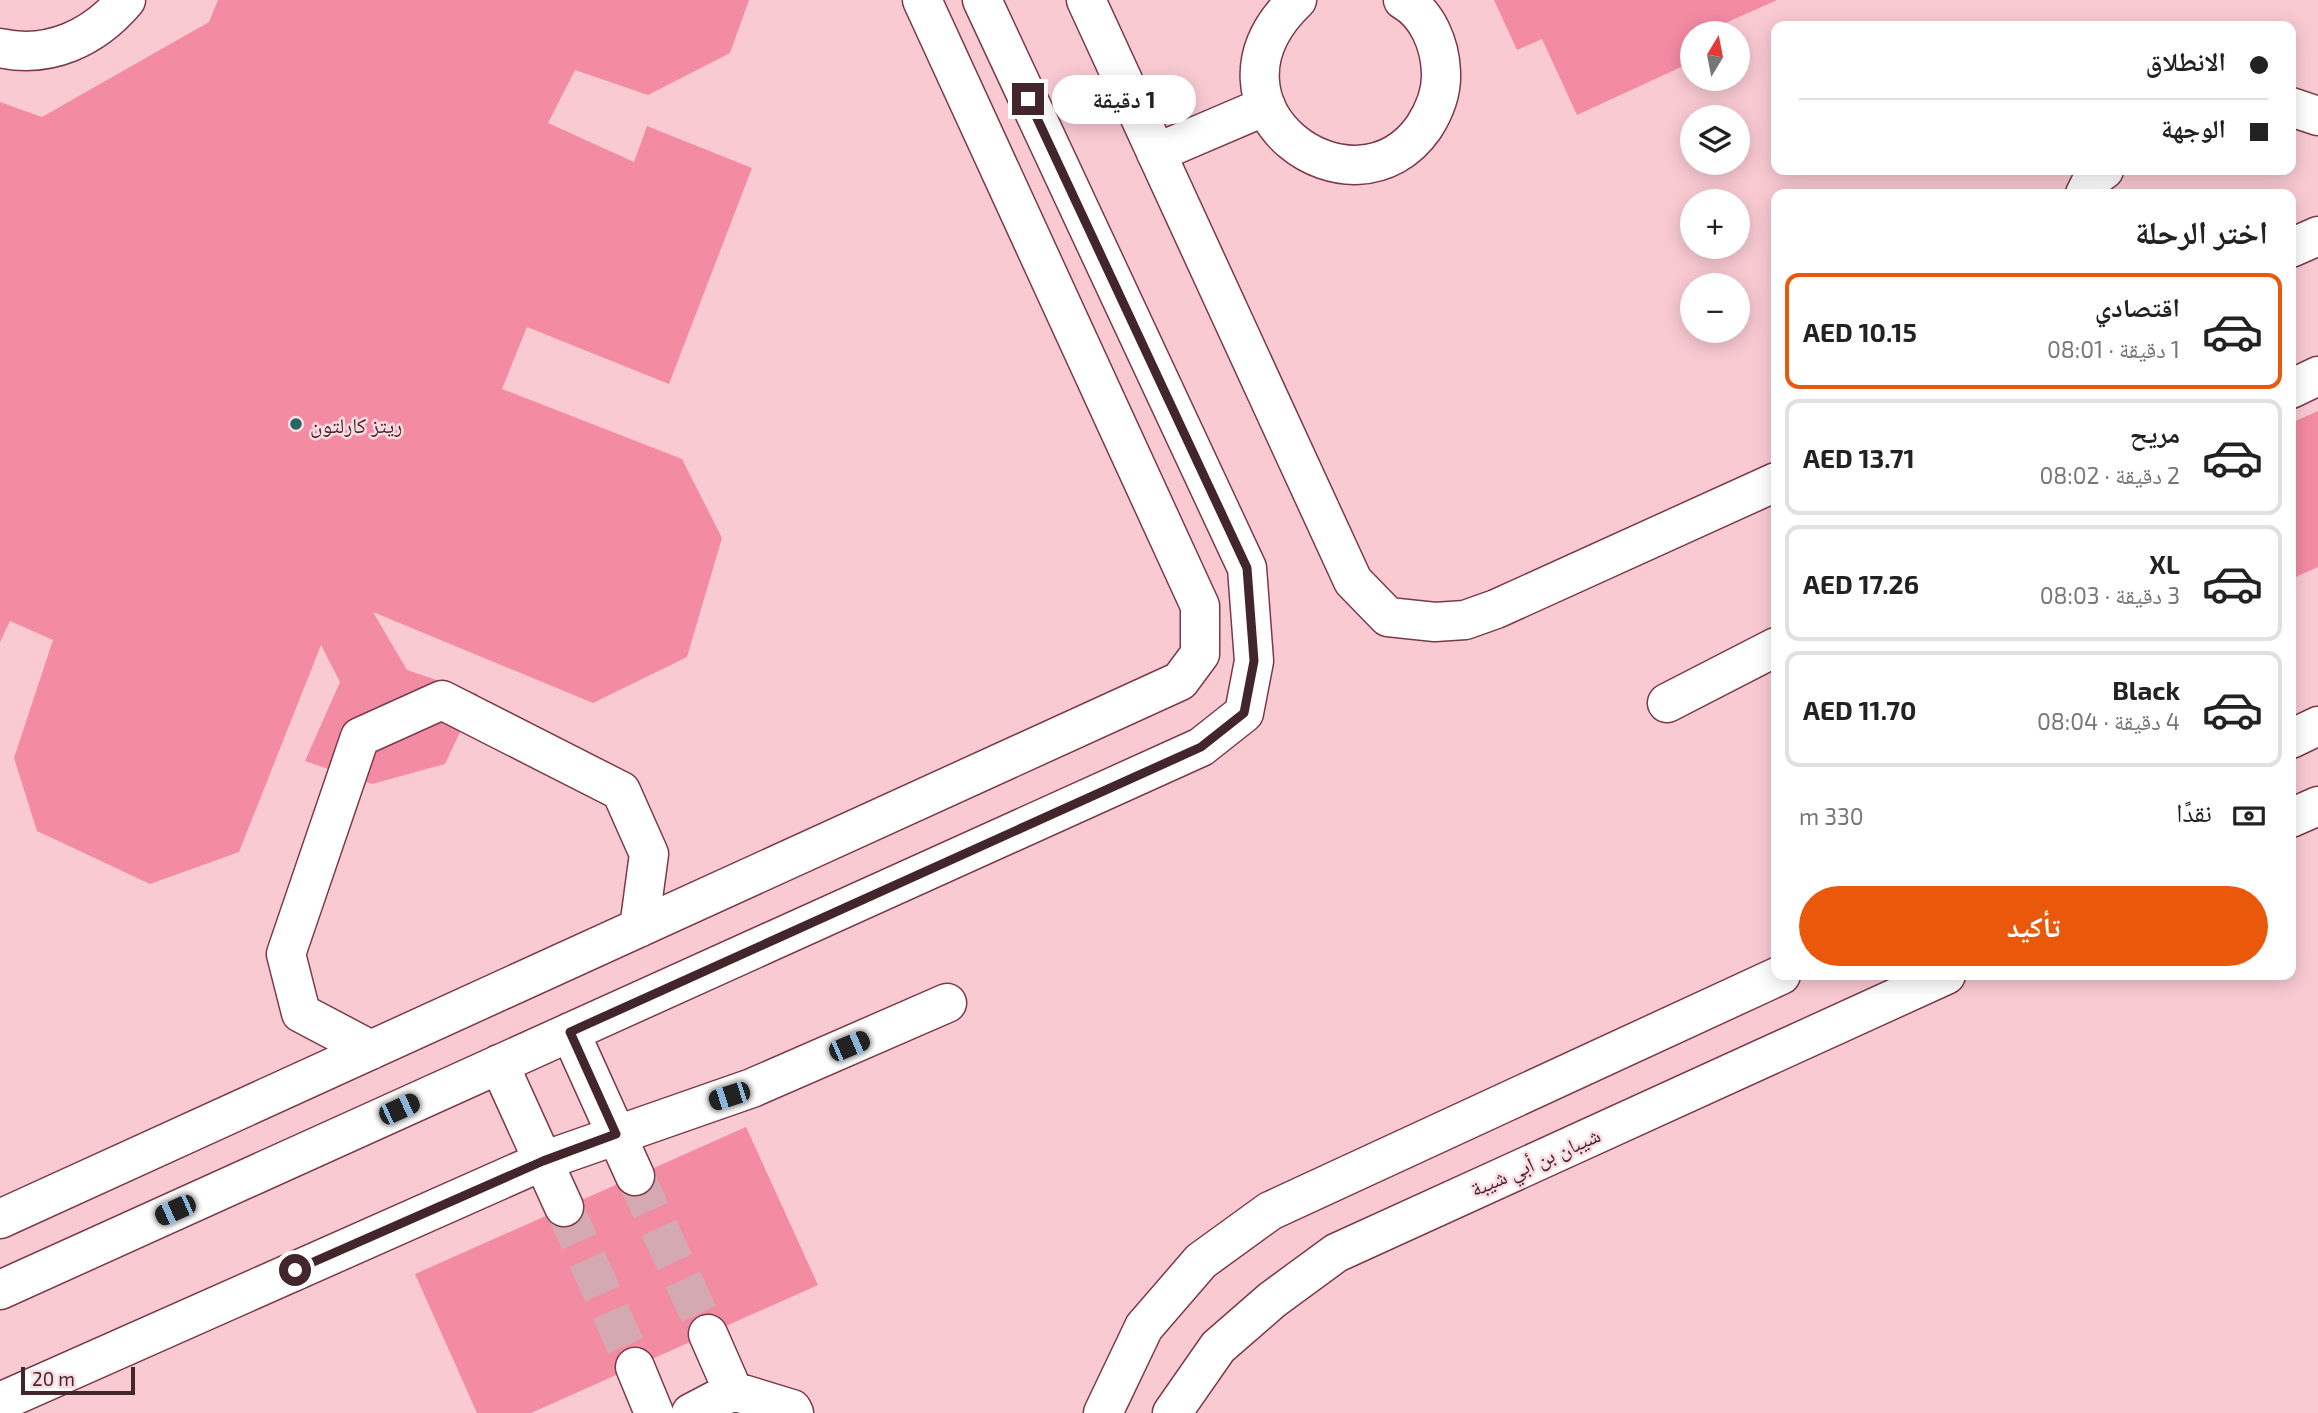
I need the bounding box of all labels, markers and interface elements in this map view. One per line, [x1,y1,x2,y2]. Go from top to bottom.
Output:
north arrow [1680,21,1750,91]
map controls [1680,21,1750,343]
text: الانطلاق [2146,45,2226,76]
callout: 1 دقيقة [1052,74,1196,124]
route end [1012,83,1044,115]
text: 1 دقيقة [1092,85,1156,113]
button: layers [1680,105,1750,175]
text: الوجهة [2161,112,2226,143]
button: + [1680,189,1750,259]
text: اختر الرحلة [2135,212,2268,250]
button: − [1680,273,1750,343]
text: اقتصادي [2095,291,2180,322]
icon: car [2201,300,2264,363]
text: AED 10.15 [1803,316,1917,347]
text: 1 دقيقة · 08:01 [2047,335,2180,363]
place label: ريتز كارلتون [310,412,402,438]
marker: ريتز كارلتون [288,416,304,432]
text: مريح [2130,417,2180,448]
icon: car [2201,426,2264,489]
text: AED 13.71 [1803,442,1915,473]
text: 2 دقيقة · 08:02 [2039,461,2180,489]
text: XL [2149,548,2180,579]
icon: car [2201,552,2264,615]
text: AED 17.26 [1803,568,1919,599]
text: 3 دقيقة · 08:03 [2040,581,2180,609]
text: Black [2112,674,2180,705]
icon: car [2201,678,2264,741]
text: AED 11.70 [1803,694,1916,725]
text: 4 دقيقة · 08:04 [2037,707,2180,735]
text: نقدًا [2176,796,2212,827]
icon: cash [2230,797,2268,835]
text: 330 m [1799,802,1864,830]
button: تأكيد [1799,886,2268,966]
car [826,1028,873,1064]
car [706,1080,753,1112]
car [376,1091,423,1127]
street label: شيبان بن أبي شيبة [1466,1121,1606,1206]
car [152,1192,199,1228]
route start [279,1254,311,1286]
scale bar [21,1364,135,1396]
text: 20 m [32,1367,75,1390]

